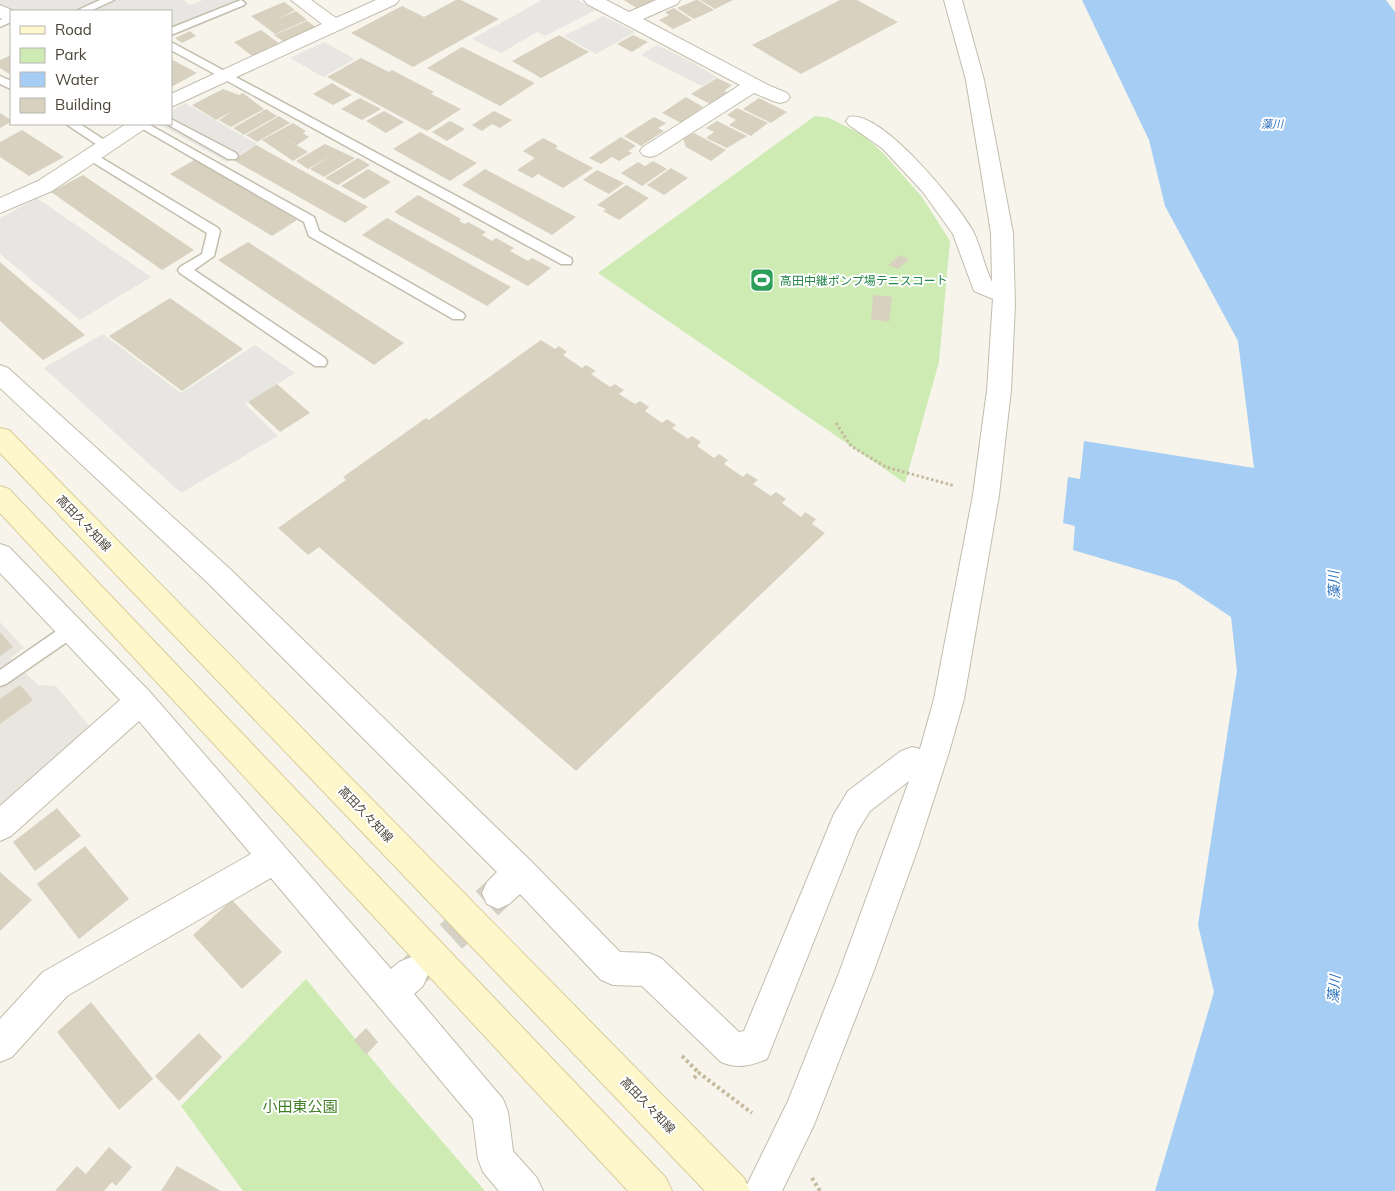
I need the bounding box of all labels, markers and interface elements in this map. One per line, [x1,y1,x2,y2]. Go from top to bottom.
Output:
legend [10,10,172,125]
text: Road [55,20,92,39]
text: Park [55,45,87,64]
text: Water [55,70,99,89]
text: Building [55,95,111,114]
water label: 藻川 [1261,117,1284,131]
sports icon: 高田中継ポンプ場テニスコート [749,267,775,293]
place label: 高田中継ポンプ場テニスコート [780,273,948,288]
street label: 高田久々知線 [54,492,114,554]
water label: 藻川 [1324,569,1343,599]
street label: 高田久々知線 [336,783,396,845]
water label: 藻川 [1324,972,1344,1004]
street label: 高田久々知線 [618,1074,678,1136]
park label: 小田東公園 [262,1097,338,1116]

